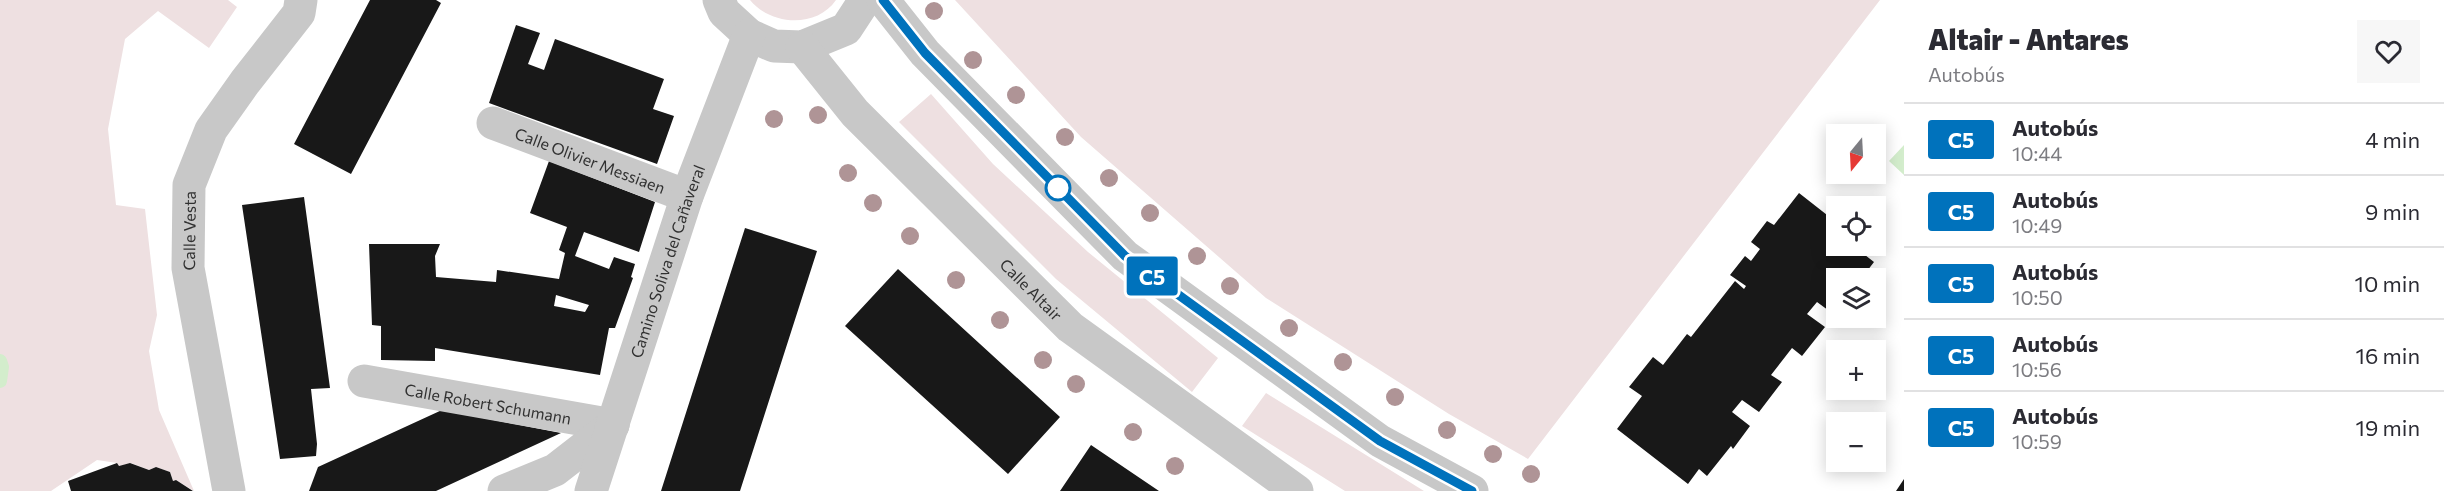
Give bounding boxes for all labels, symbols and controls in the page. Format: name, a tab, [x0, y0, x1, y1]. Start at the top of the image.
button: heart	[2357, 20, 2420, 83]
text: Altair - Antares	[1928, 22, 2129, 56]
text: Autobús	[1928, 62, 2005, 86]
text: Autobús	[2012, 114, 2098, 141]
street label: Calle Olivier Messiaen	[513, 123, 668, 197]
north arrow	[1826, 124, 1886, 184]
map controls	[1826, 124, 1886, 472]
text: 4 min	[2365, 126, 2420, 153]
text: C5	[1948, 127, 1974, 152]
text: 10:44	[2012, 141, 2062, 165]
street label: Camino Soliva del Cañaveral	[626, 162, 708, 360]
unlabelled marker	[1045, 175, 1071, 201]
text: Autobús	[2012, 186, 2098, 213]
street label: Calle Vesta	[178, 191, 198, 271]
button: locate	[1826, 196, 1886, 256]
text: 9 min	[2365, 198, 2420, 225]
text: C5	[1948, 199, 1974, 224]
text: 10:49	[2012, 213, 2062, 237]
street label: Calle Altair	[997, 254, 1067, 324]
line badge: C5	[1125, 256, 1179, 296]
text: Autobús	[2012, 258, 2098, 285]
text: C5	[1139, 264, 1165, 289]
button: layers	[1826, 268, 1886, 328]
text: 10 min	[2355, 270, 2420, 297]
text: C5	[1948, 271, 1974, 296]
text: 10:50	[2012, 285, 2063, 309]
text: Autobús	[2012, 330, 2098, 357]
button: +	[1826, 340, 1886, 400]
text: 16 min	[2356, 342, 2420, 369]
text: C5	[1948, 343, 1974, 368]
text: 10:56	[2012, 357, 2062, 381]
street label: Calle Robert Schumann	[403, 379, 573, 427]
text: Autobús	[2012, 402, 2098, 429]
button: −	[1826, 412, 1886, 472]
text: 19 min	[2356, 414, 2420, 441]
text: C5	[1948, 415, 1974, 440]
text: 10:59	[2012, 429, 2062, 453]

